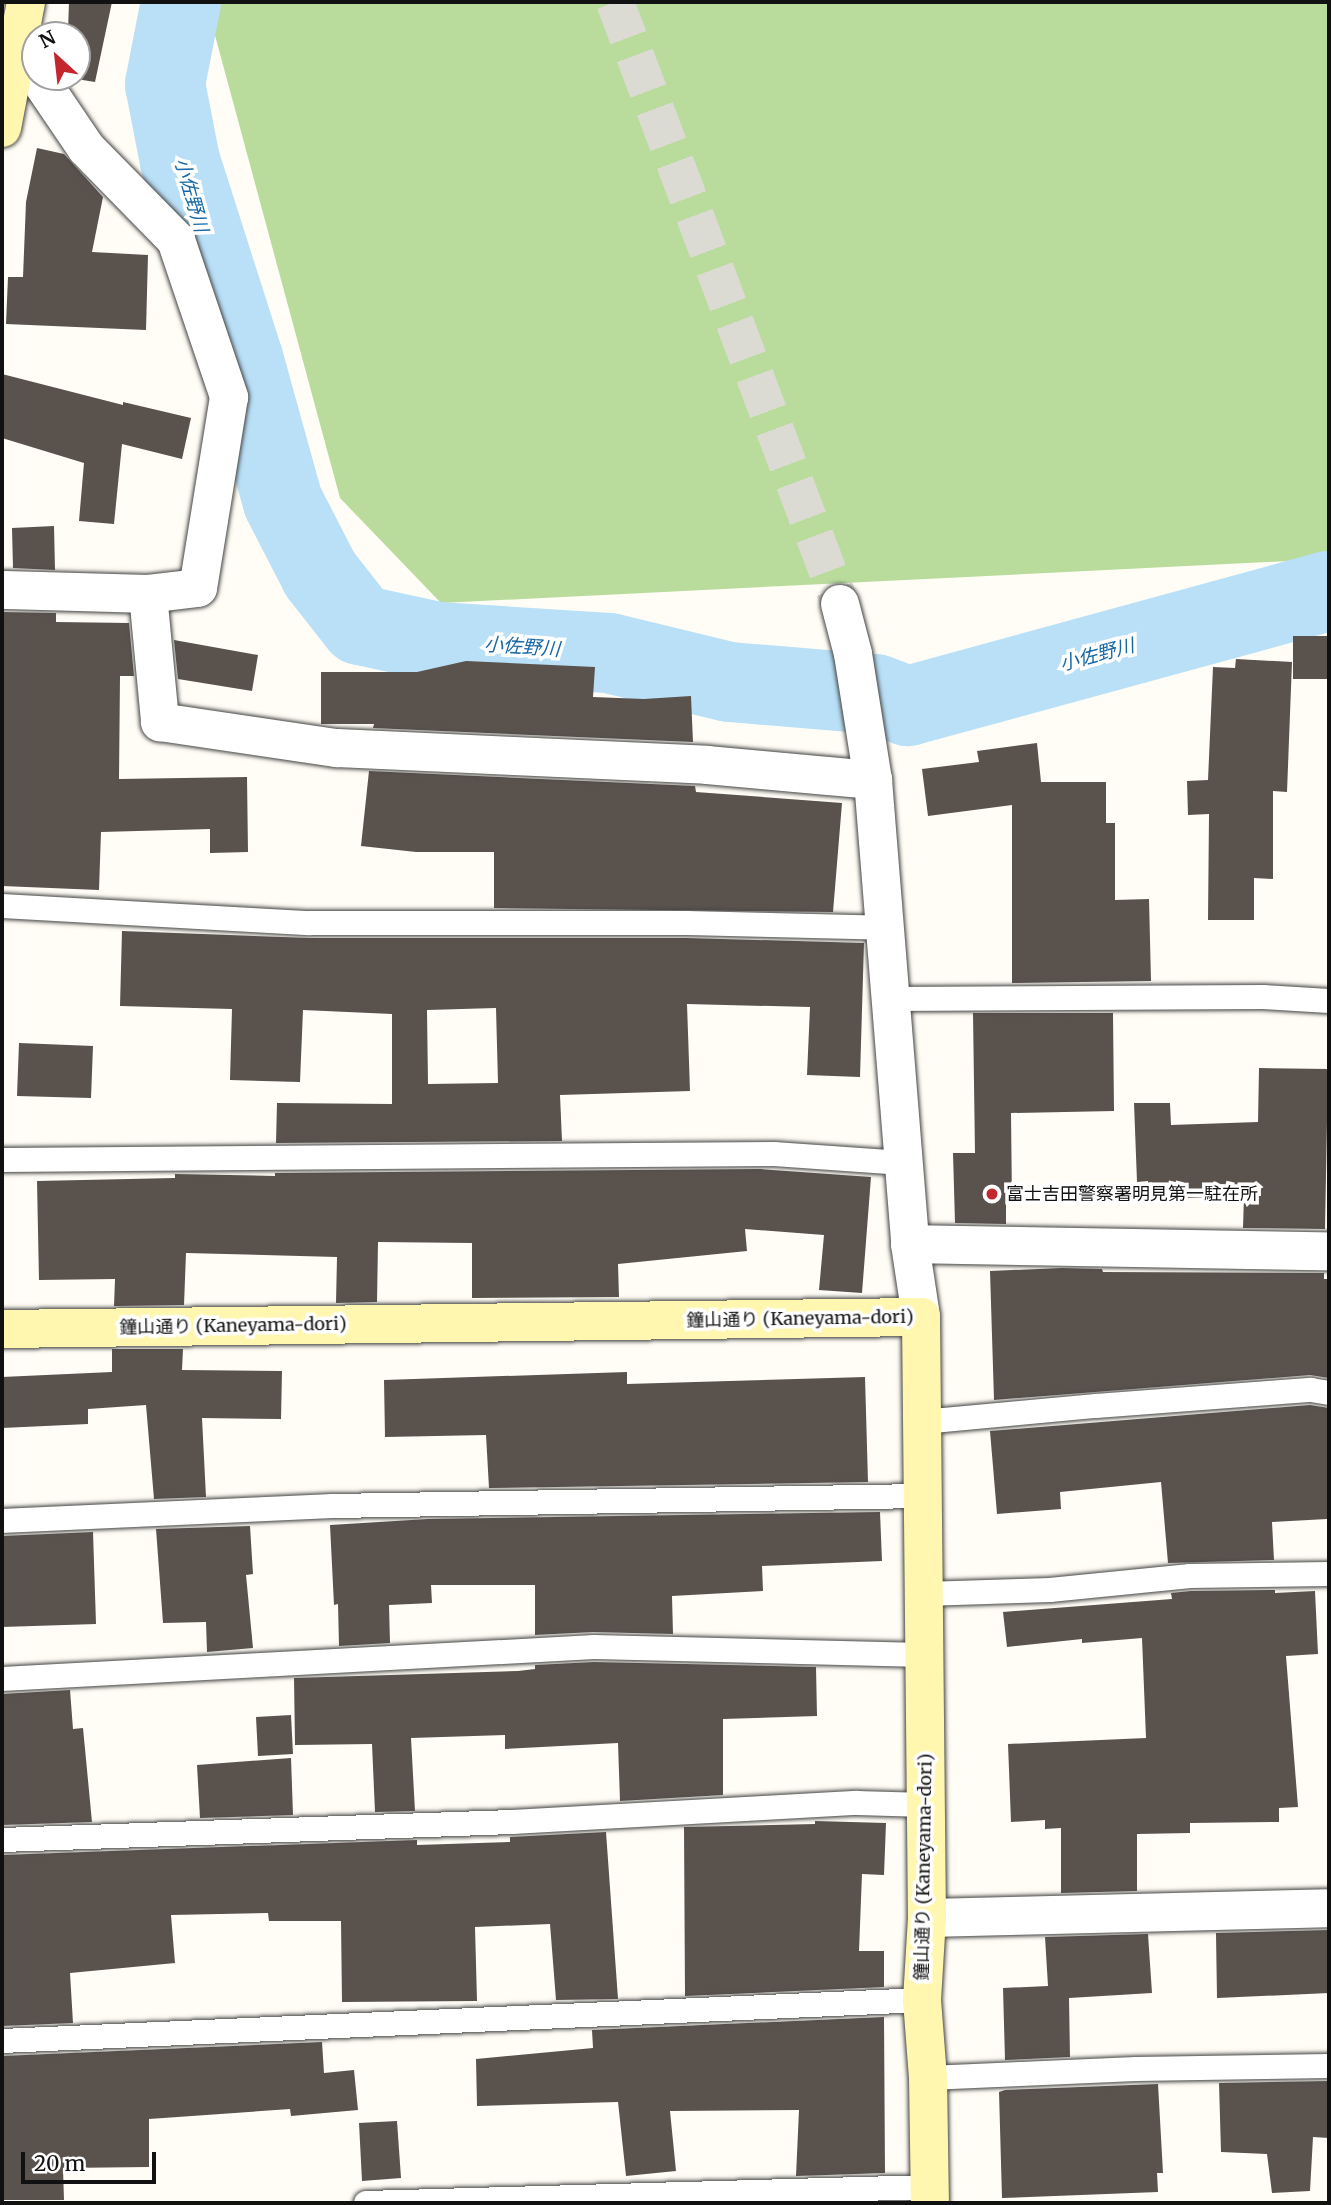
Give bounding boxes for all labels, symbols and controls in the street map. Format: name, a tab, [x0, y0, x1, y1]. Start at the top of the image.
north arrow	[21, 21, 91, 91]
text: N	[35, 25, 60, 53]
water label: 小佐野川	[170, 155, 212, 235]
water label: 小佐野川	[483, 633, 561, 661]
water label: 小佐野川	[1057, 634, 1137, 676]
place label: 富士吉田警察署明見第一駐在所	[1006, 1183, 1258, 1205]
marker: 富士吉田警察署明見第一駐在所	[984, 1186, 1000, 1202]
street label: 鐘山通り (Kaneyama-dori)	[687, 1306, 913, 1332]
street label: 鐘山通り (Kaneyama-dori)	[120, 1313, 346, 1339]
street label: 鐘山通り (Kaneyama-dori)	[911, 1754, 937, 1980]
scale bar	[24, 2138, 159, 2182]
text: 20 m	[34, 2150, 85, 2177]

